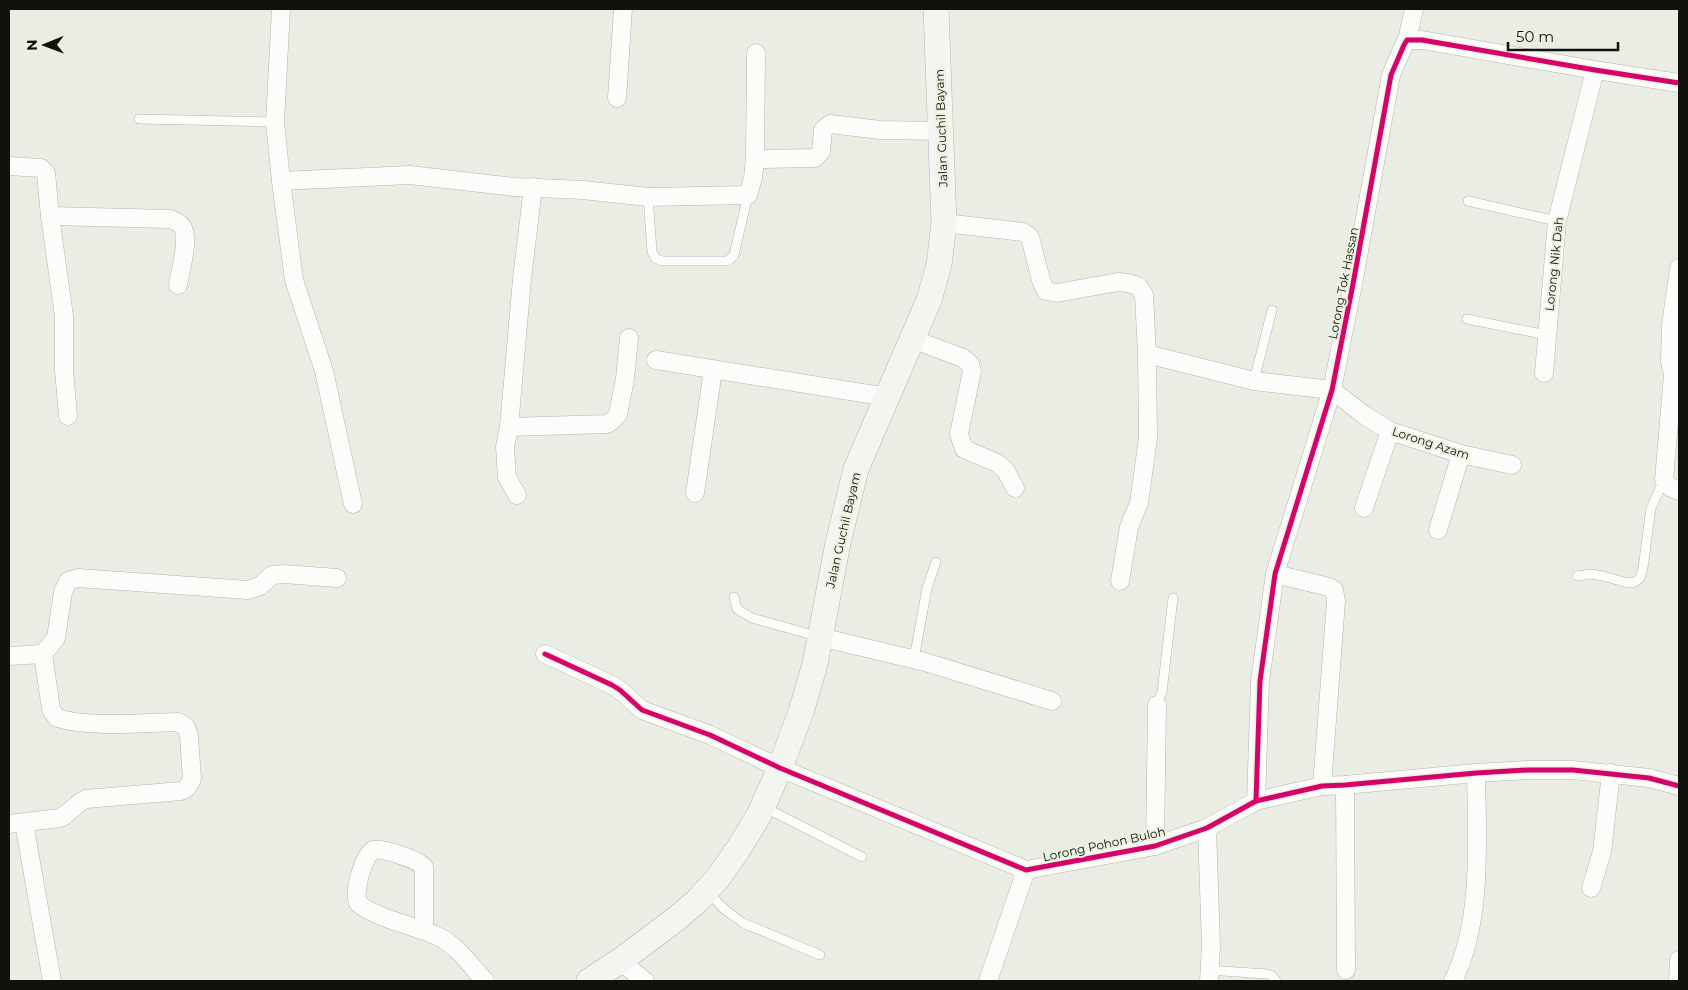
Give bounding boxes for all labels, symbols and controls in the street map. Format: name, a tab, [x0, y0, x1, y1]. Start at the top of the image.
north arrow	[20, 20, 70, 70]
scale bar	[1508, 20, 1618, 52]
text: 50 m	[1516, 27, 1554, 46]
text: N	[23, 39, 41, 51]
street label: Jalan Guchil Bayam	[931, 69, 951, 188]
street label: Lorong Nik Dah	[1542, 216, 1566, 312]
street label: Lorong Tok Hassan	[1325, 226, 1361, 340]
street label: Lorong Azam	[1390, 423, 1472, 463]
street label: Jalan Guchil Bayam	[822, 471, 864, 590]
street label: Lorong Pohon Buloh	[1041, 824, 1167, 864]

